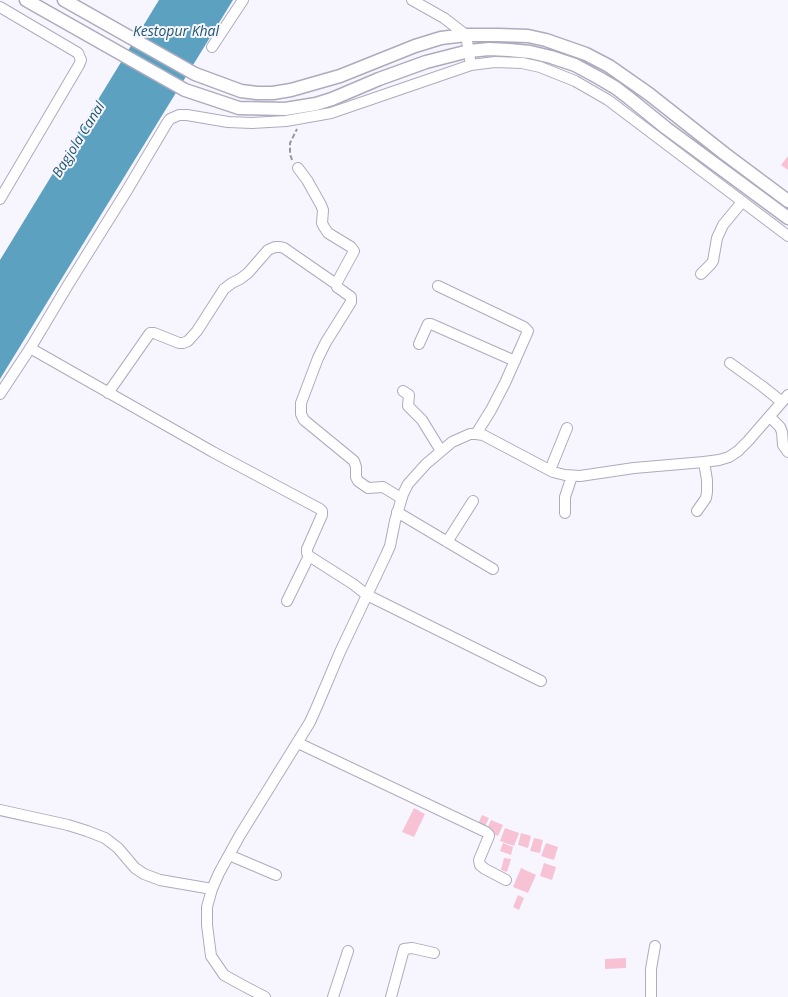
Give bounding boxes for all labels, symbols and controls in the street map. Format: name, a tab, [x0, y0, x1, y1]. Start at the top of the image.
water label: Kestopur Khal	[133, 24, 219, 40]
water label: Bagjola Canal	[49, 99, 109, 181]

